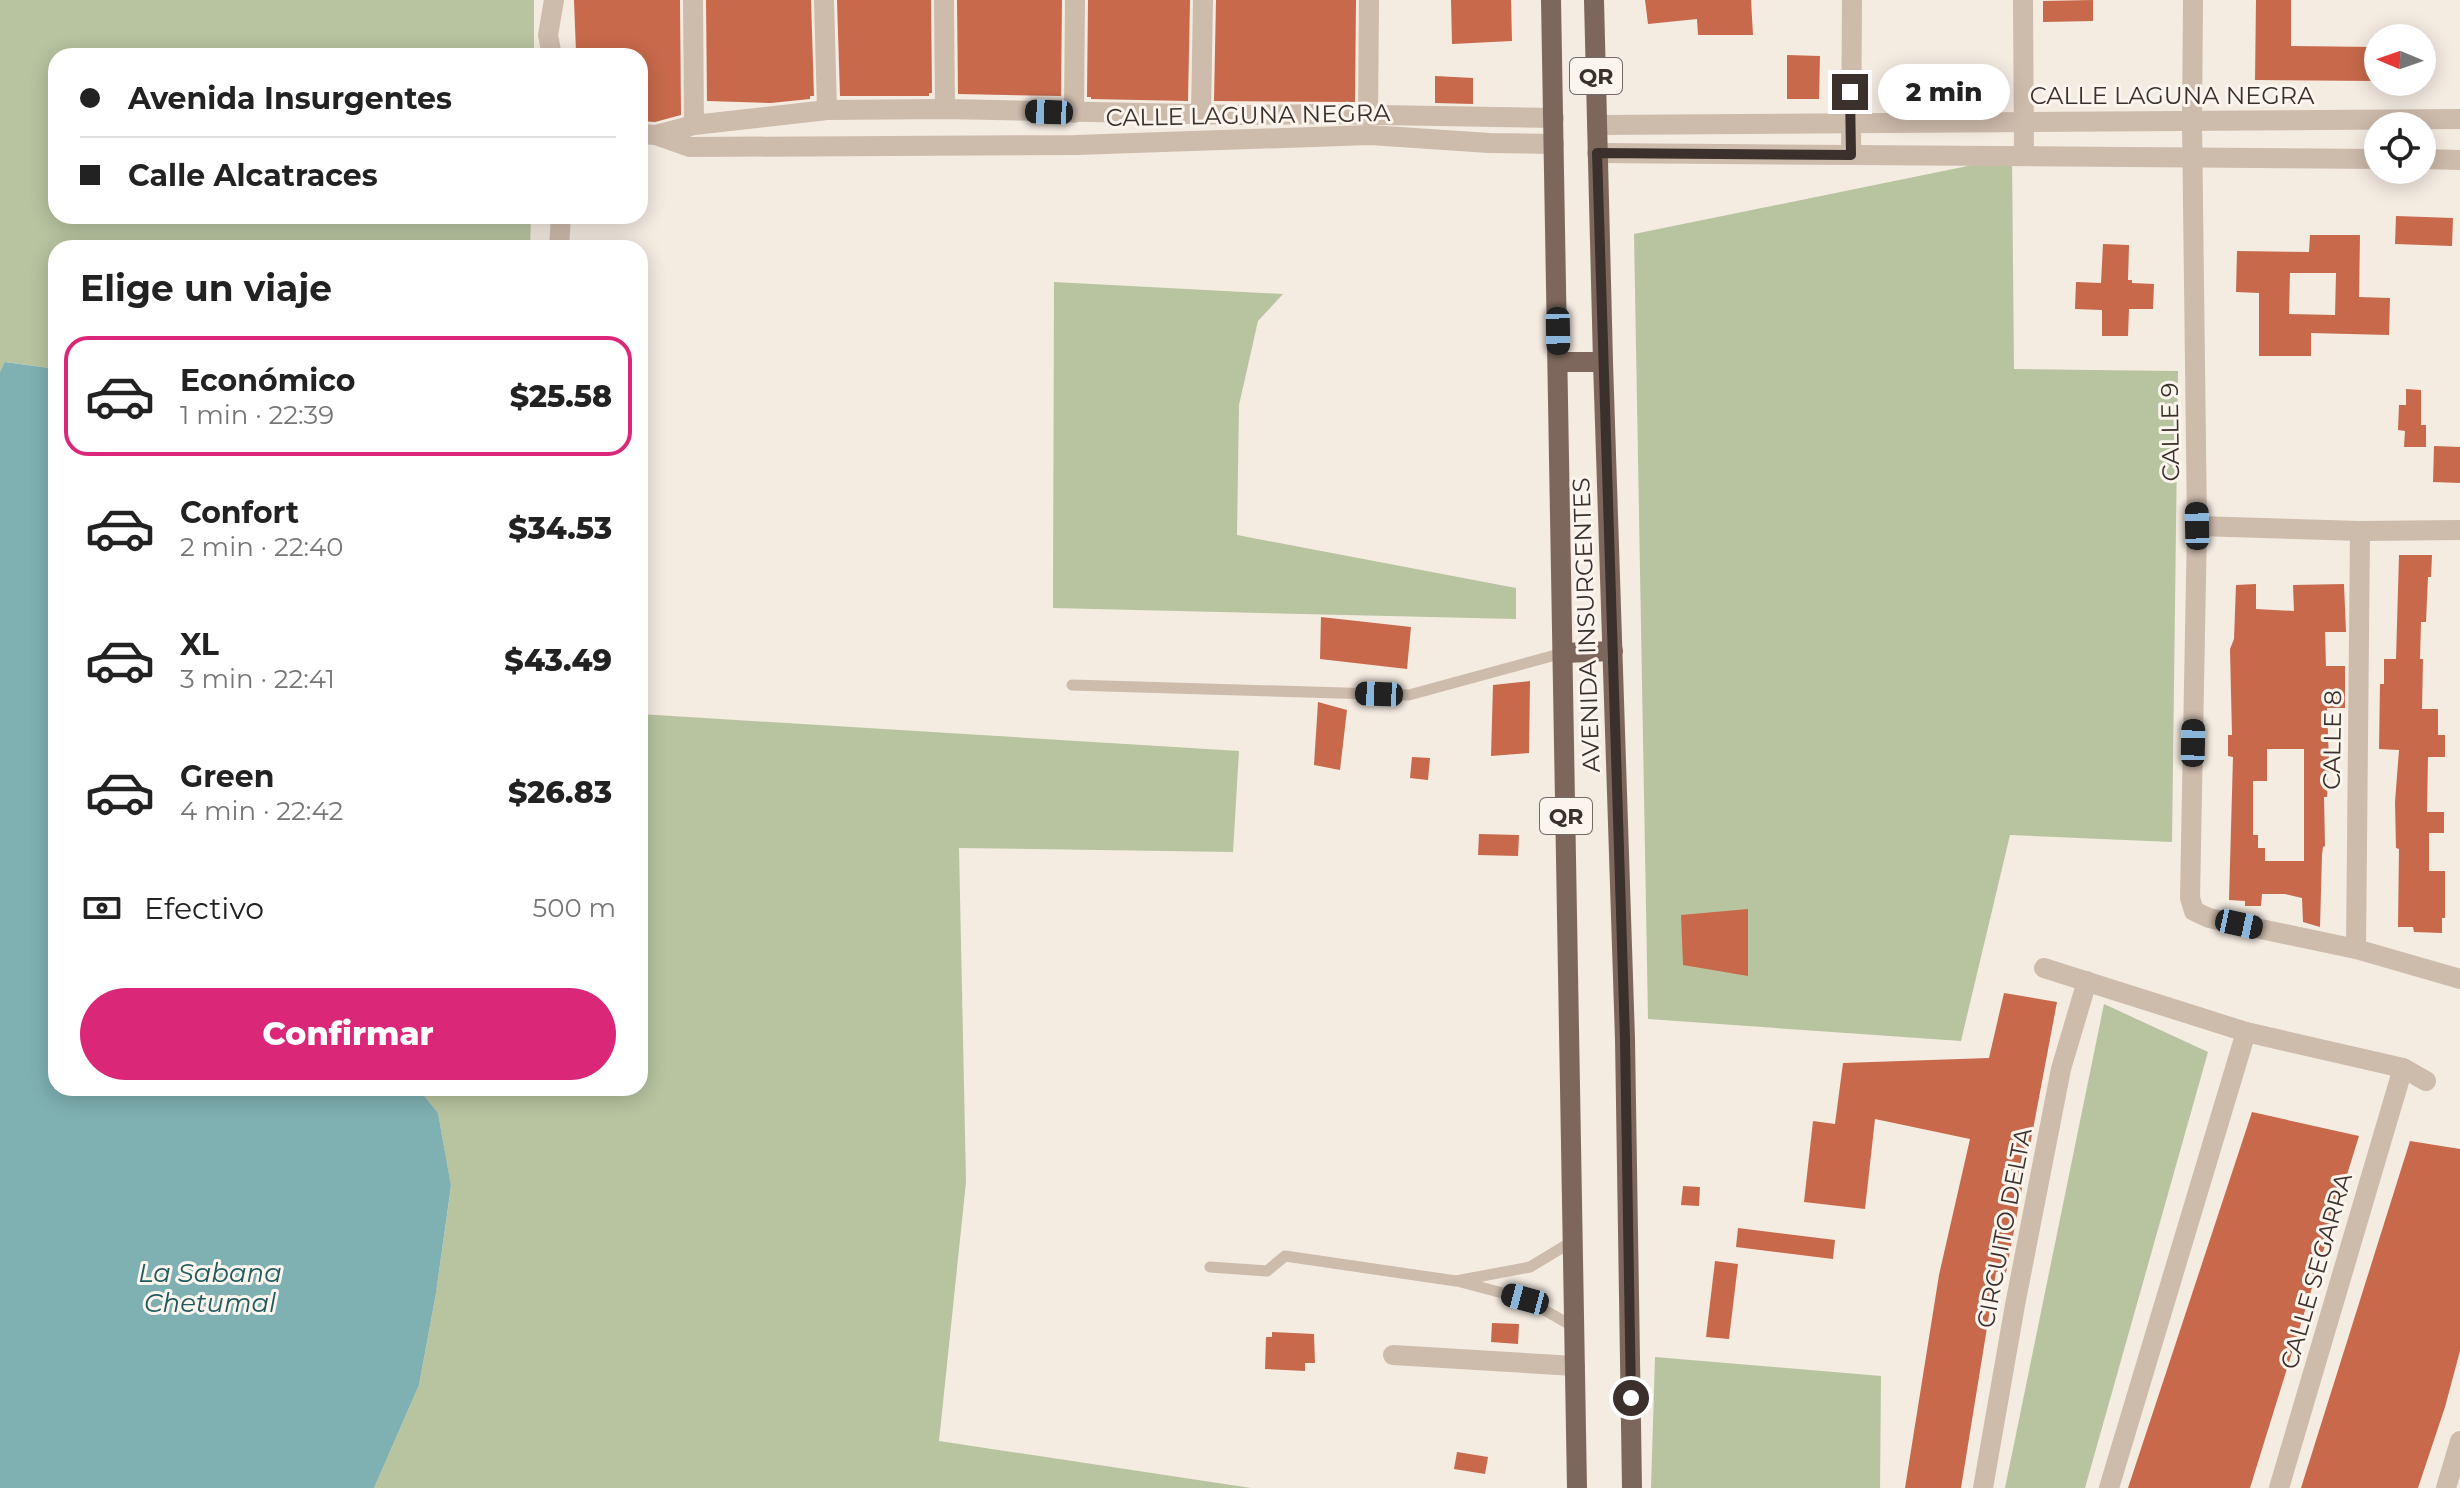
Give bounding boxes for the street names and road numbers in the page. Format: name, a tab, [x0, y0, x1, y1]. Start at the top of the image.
road number: QR	[1570, 58, 1622, 94]
street label: CALLE LAGUNA NEGRA	[2030, 81, 2315, 110]
street label: CALLE LAGUNA NEGRA	[1105, 98, 1391, 132]
street label: CALLE 9	[2155, 382, 2185, 482]
street label: AVENIDA INSURGENTES	[1566, 477, 1606, 773]
street label: CALLE 8	[2317, 690, 2347, 790]
road number: QR	[1540, 798, 1592, 834]
street label: CIRCUITO DELTA	[1970, 1125, 2038, 1330]
street label: CALLE SEGARRA	[2274, 1169, 2358, 1372]

